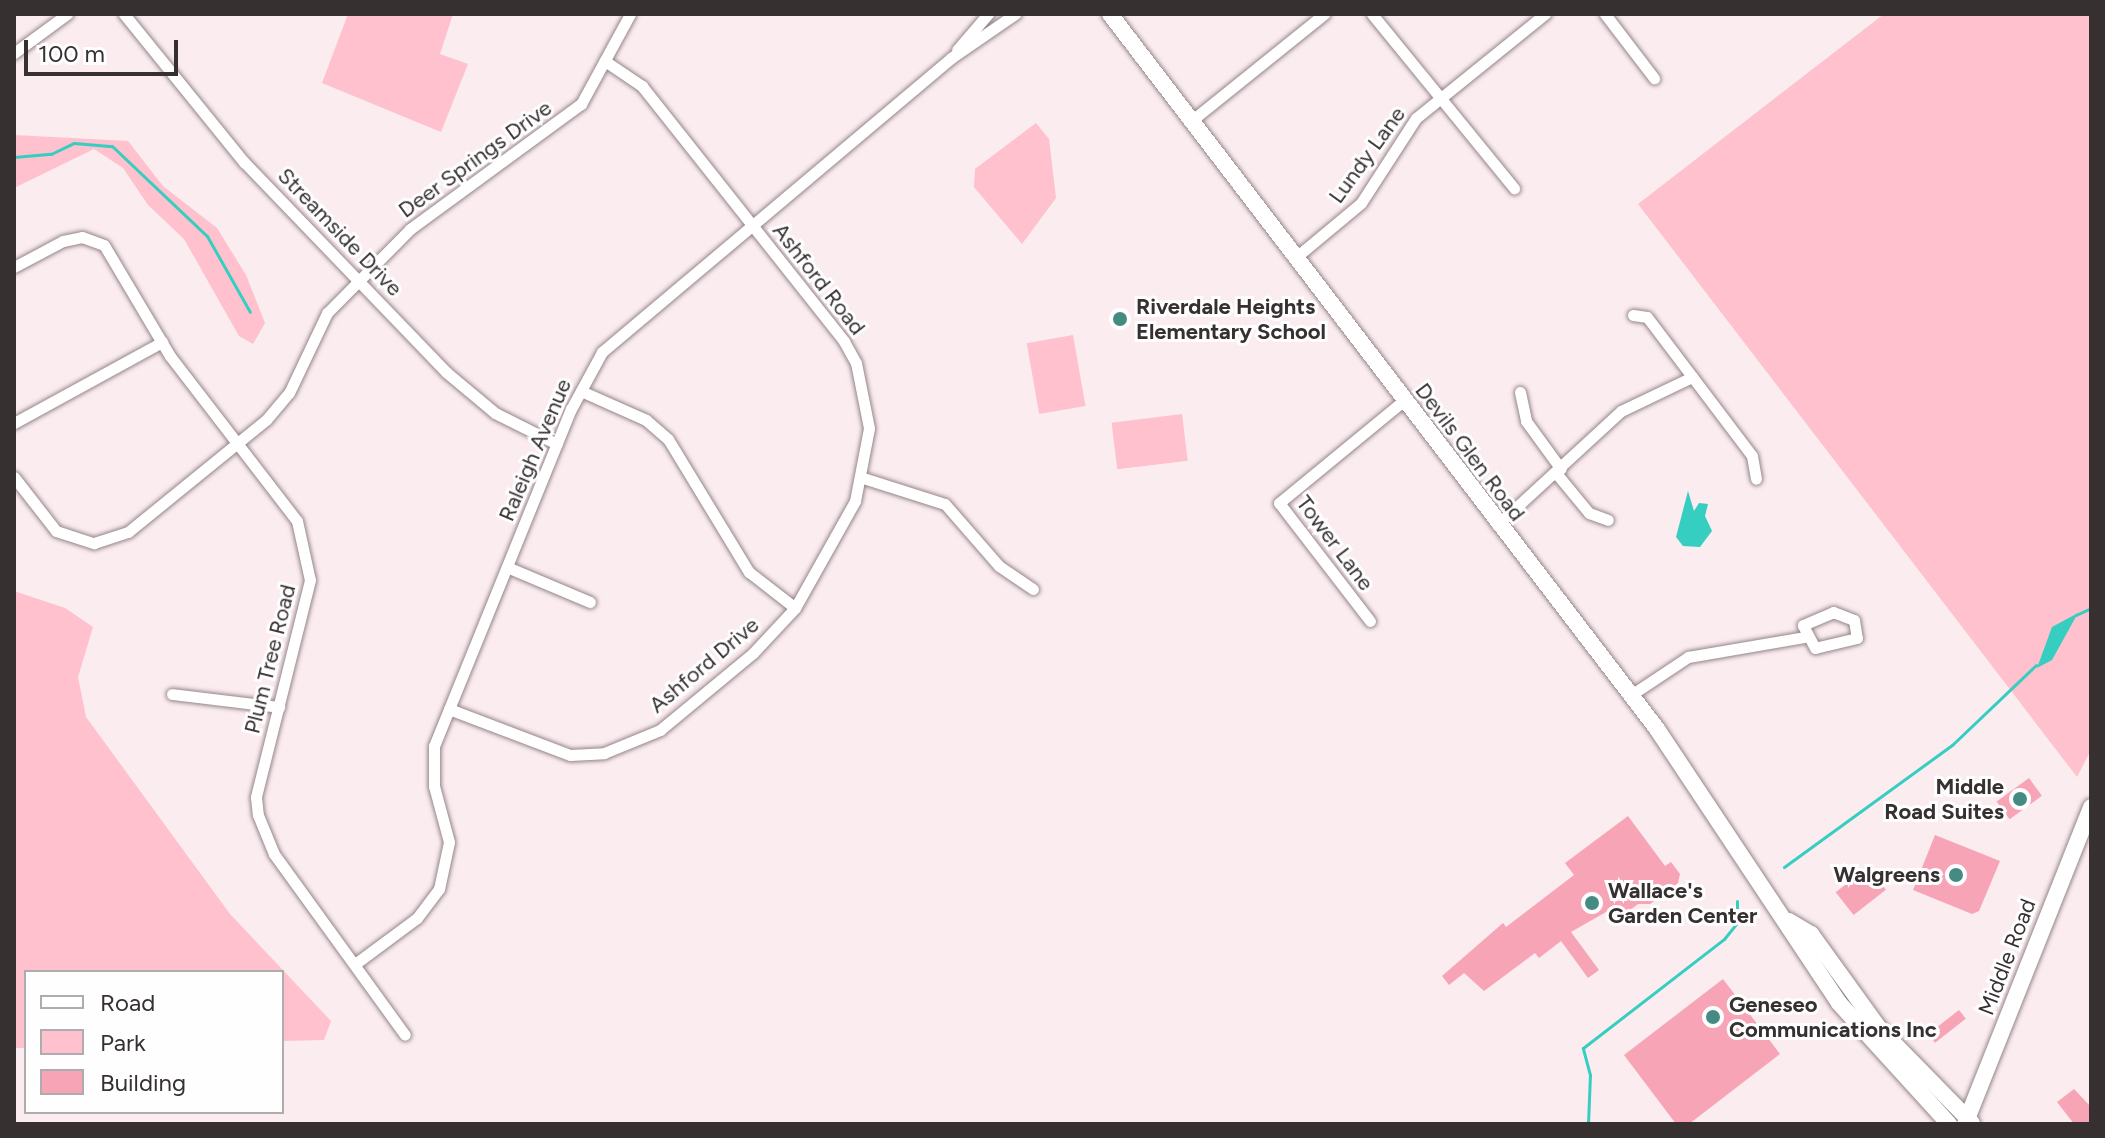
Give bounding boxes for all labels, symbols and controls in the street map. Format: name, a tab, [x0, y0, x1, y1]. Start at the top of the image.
scale bar	[28, 24, 182, 74]
text: 100 m	[38, 39, 105, 68]
street label: Deer Springs Drive	[393, 95, 557, 223]
street label: Lundy Lane	[1323, 102, 1411, 208]
street label: Streamside Drive	[272, 162, 408, 302]
street label: Ashford Road	[767, 218, 871, 340]
place label: Riverdale Heights Elementary School	[1136, 293, 1326, 344]
marker: Riverdale Heights Elementary School	[1111, 310, 1129, 328]
street label: Raleigh Avenue	[493, 375, 577, 525]
street label: Devils Glen Road	[1410, 378, 1530, 526]
street label: Tower Lane	[1291, 490, 1379, 596]
street label: Plum Tree Road	[239, 582, 301, 736]
street label: Ashford Drive	[644, 612, 764, 718]
place label: Middle Road Suites	[1884, 773, 2004, 824]
marker: Middle Road Suites	[2011, 790, 2029, 808]
place label: Walgreens	[1833, 862, 1940, 888]
marker: Walgreens	[1947, 866, 1965, 884]
place label: Wallace's Garden Center	[1608, 877, 1757, 928]
marker: Wallace's Garden Center	[1583, 894, 1601, 912]
street label: Middle Road	[1973, 895, 2041, 1019]
legend	[24, 970, 284, 1114]
text: Road	[100, 988, 155, 1017]
place label: Geneseo Communications Inc	[1729, 991, 1937, 1042]
marker: Geneseo Communications Inc	[1704, 1008, 1722, 1026]
text: Park	[100, 1028, 146, 1057]
text: Building	[100, 1068, 186, 1097]

